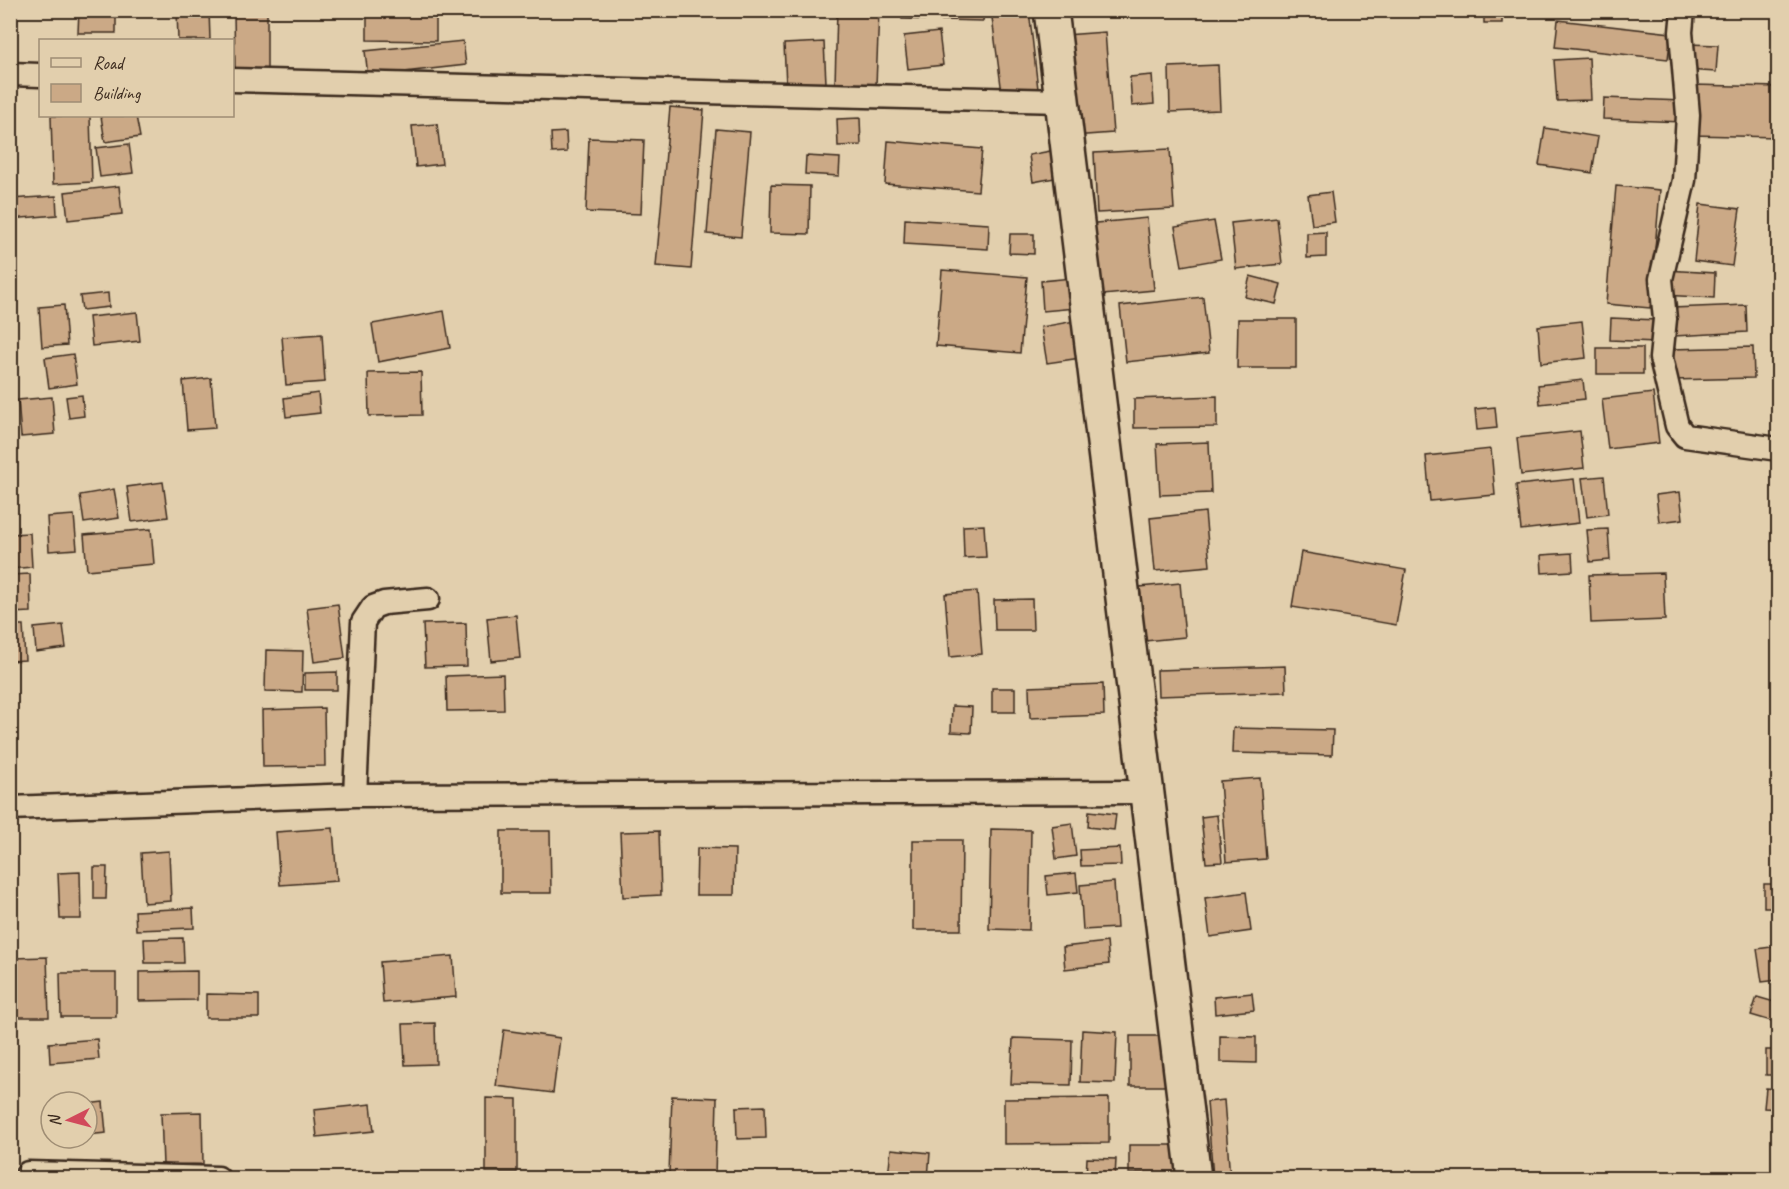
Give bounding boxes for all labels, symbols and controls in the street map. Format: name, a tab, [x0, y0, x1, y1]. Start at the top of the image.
legend	[39, 39, 234, 117]
text: Road	[93, 52, 126, 74]
text: Building	[93, 82, 142, 104]
north arrow	[39, 1090, 99, 1150]
text: N	[44, 1112, 66, 1127]

